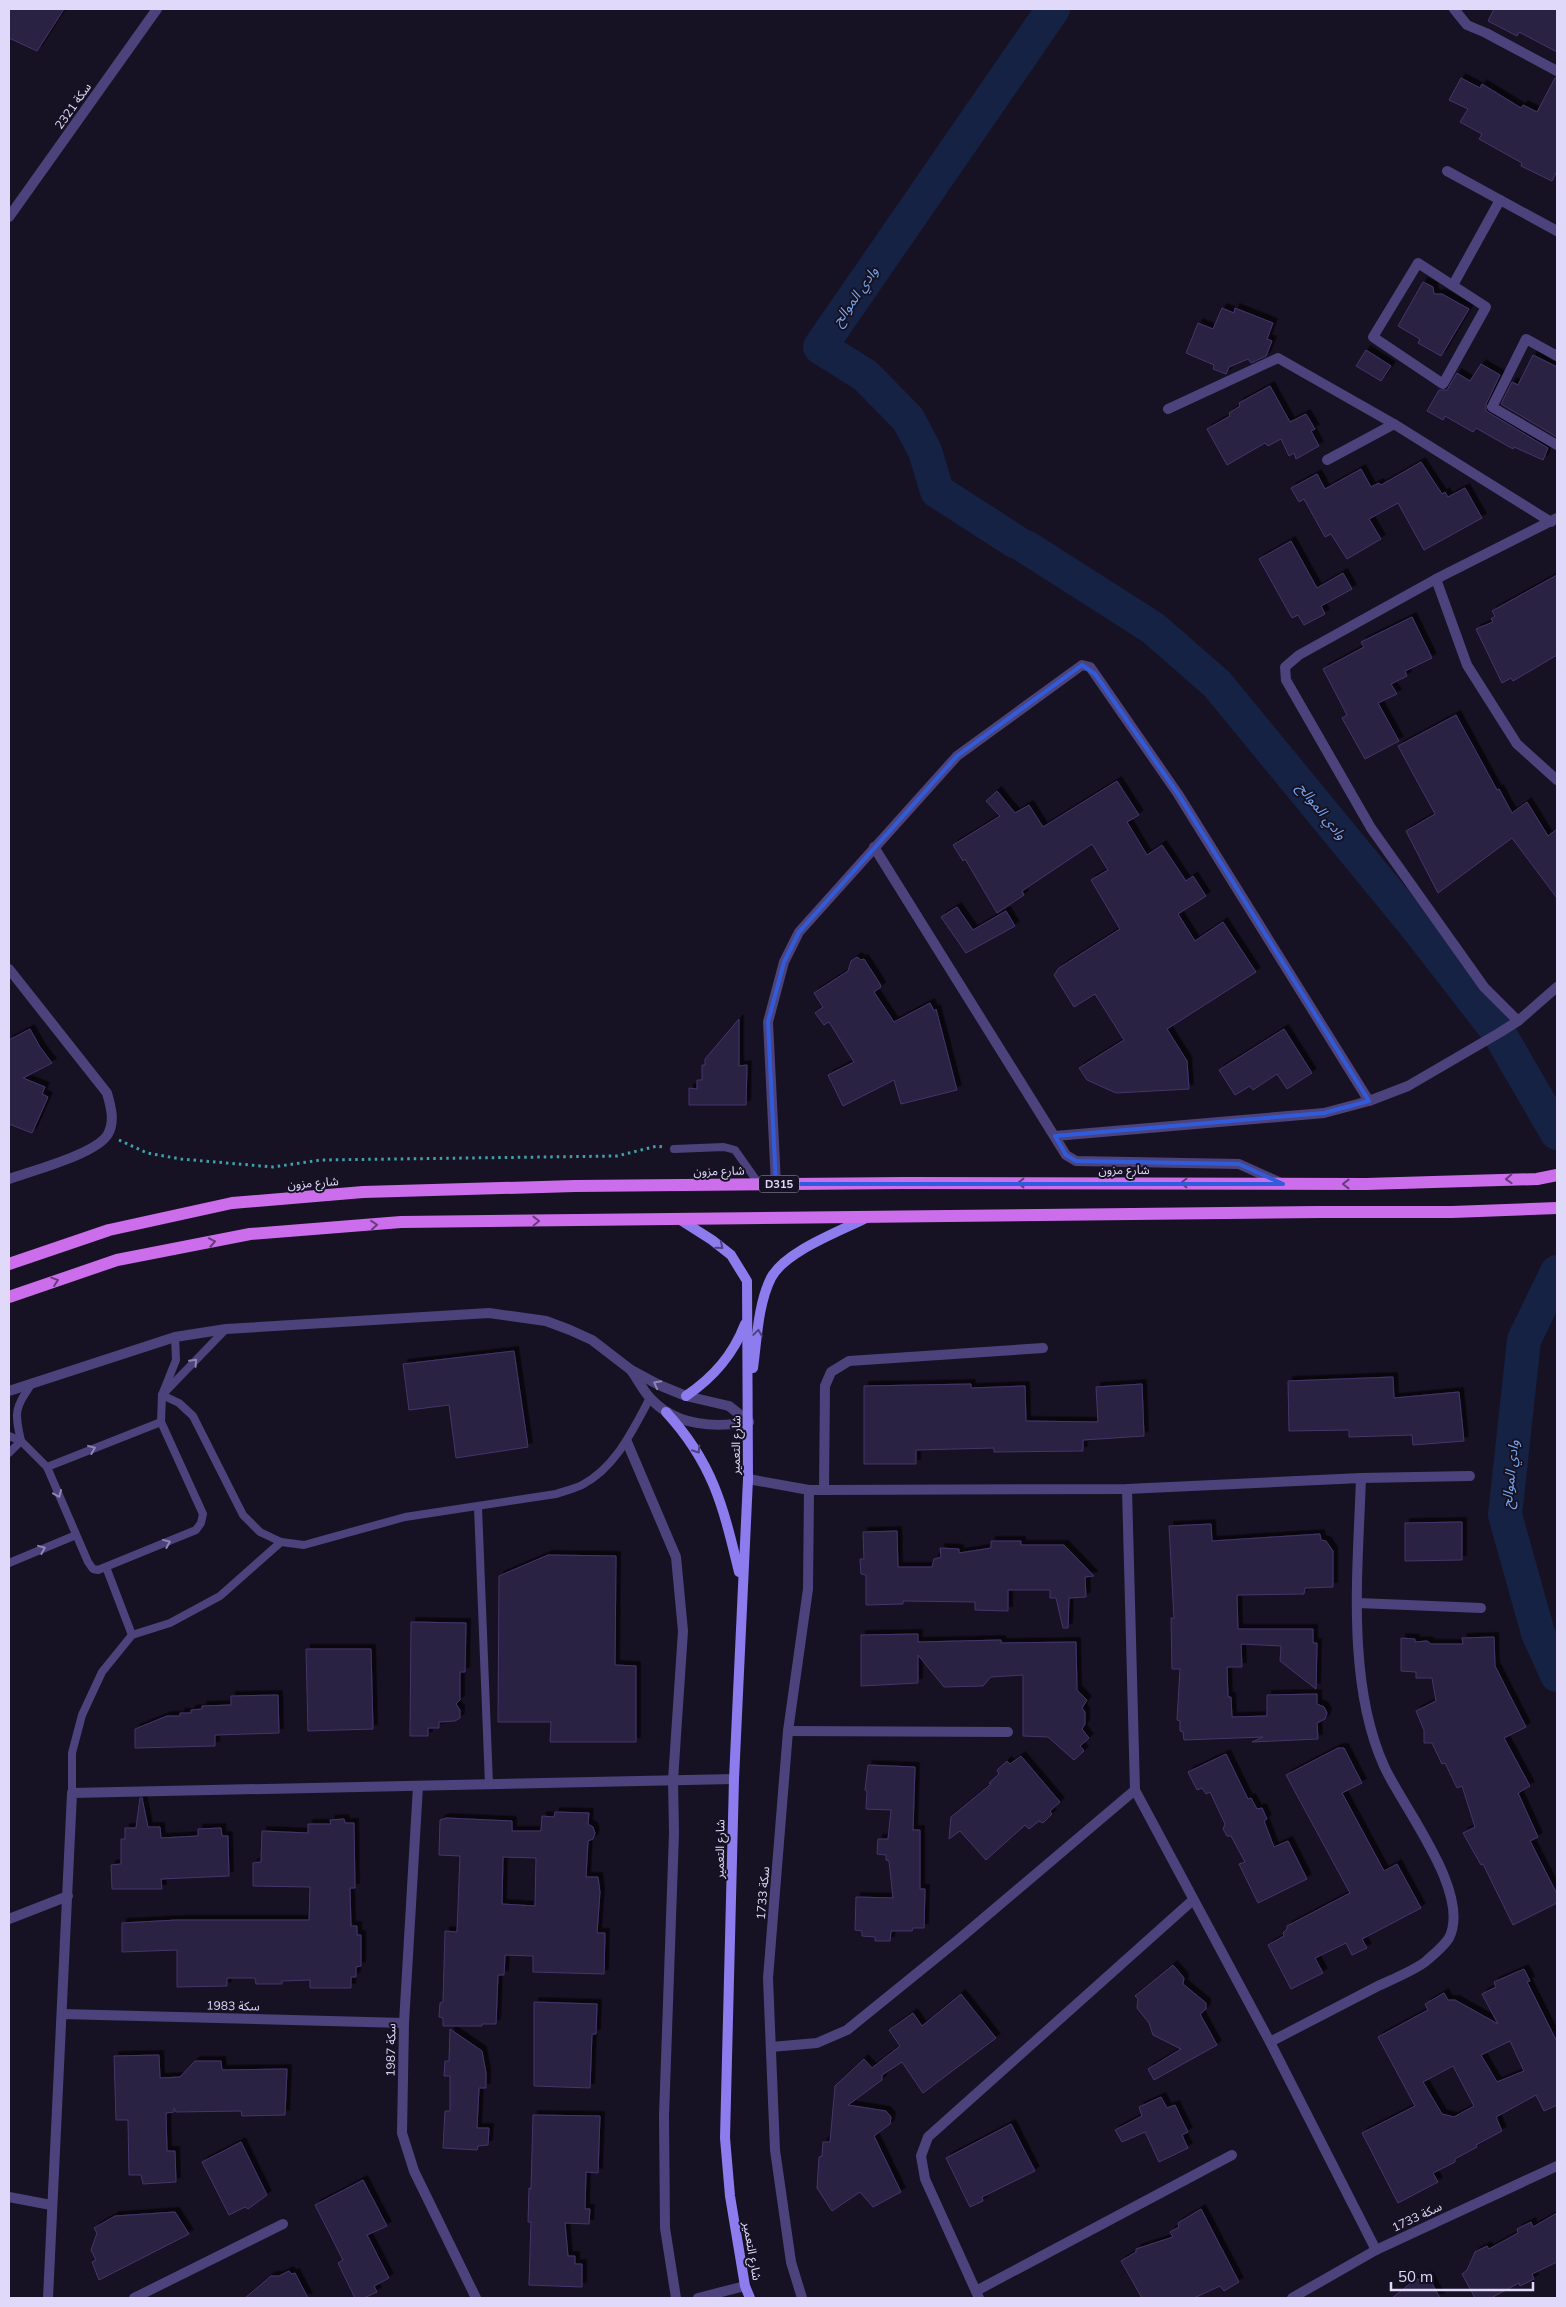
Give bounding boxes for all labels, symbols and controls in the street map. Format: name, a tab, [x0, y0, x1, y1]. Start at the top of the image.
street label: سكة 2321	[51, 80, 94, 132]
water label: وادي الموالح	[827, 263, 884, 331]
water label: وادي الموالح	[1291, 778, 1350, 845]
street label: شارع مزون	[1098, 1162, 1150, 1179]
street label: شارع مزون	[693, 1163, 745, 1180]
street label: شارع مزون	[287, 1173, 339, 1194]
one-way arrow	[1505, 1174, 1513, 1185]
road number: D315	[759, 1176, 799, 1192]
one-way arrow	[1017, 1178, 1025, 1188]
one-way arrow	[1180, 1178, 1188, 1189]
one-way arrow	[1342, 1179, 1350, 1189]
one-way arrow	[532, 1216, 540, 1226]
one-way arrow	[370, 1219, 378, 1230]
one-way arrow	[208, 1237, 217, 1247]
one-way arrow	[714, 1240, 723, 1248]
one-way arrow	[50, 1277, 59, 1287]
one-way arrow	[752, 1329, 763, 1337]
one-way arrow	[188, 1358, 197, 1367]
one-way arrow	[654, 1380, 663, 1390]
street label: شارع التعمير	[727, 1415, 746, 1476]
water label: وادي الموالح	[1497, 1439, 1525, 1510]
one-way arrow	[690, 1444, 700, 1453]
one-way arrow	[87, 1445, 96, 1456]
one-way arrow	[52, 1489, 63, 1498]
one-way arrow	[162, 1539, 171, 1549]
one-way arrow	[38, 1545, 46, 1555]
street label: شارع التعمير	[711, 1819, 730, 1880]
street label: سكة 1733	[753, 1866, 772, 1920]
street label: سكة 1983	[206, 1998, 260, 2013]
street label: سكة 1987	[383, 2023, 398, 2077]
street label: سكة 1733	[1389, 2198, 1444, 2235]
street label: شارع التعمير	[738, 2219, 765, 2282]
scale bar	[1391, 2260, 1534, 2292]
text: 50 m	[1398, 2267, 1433, 2286]

